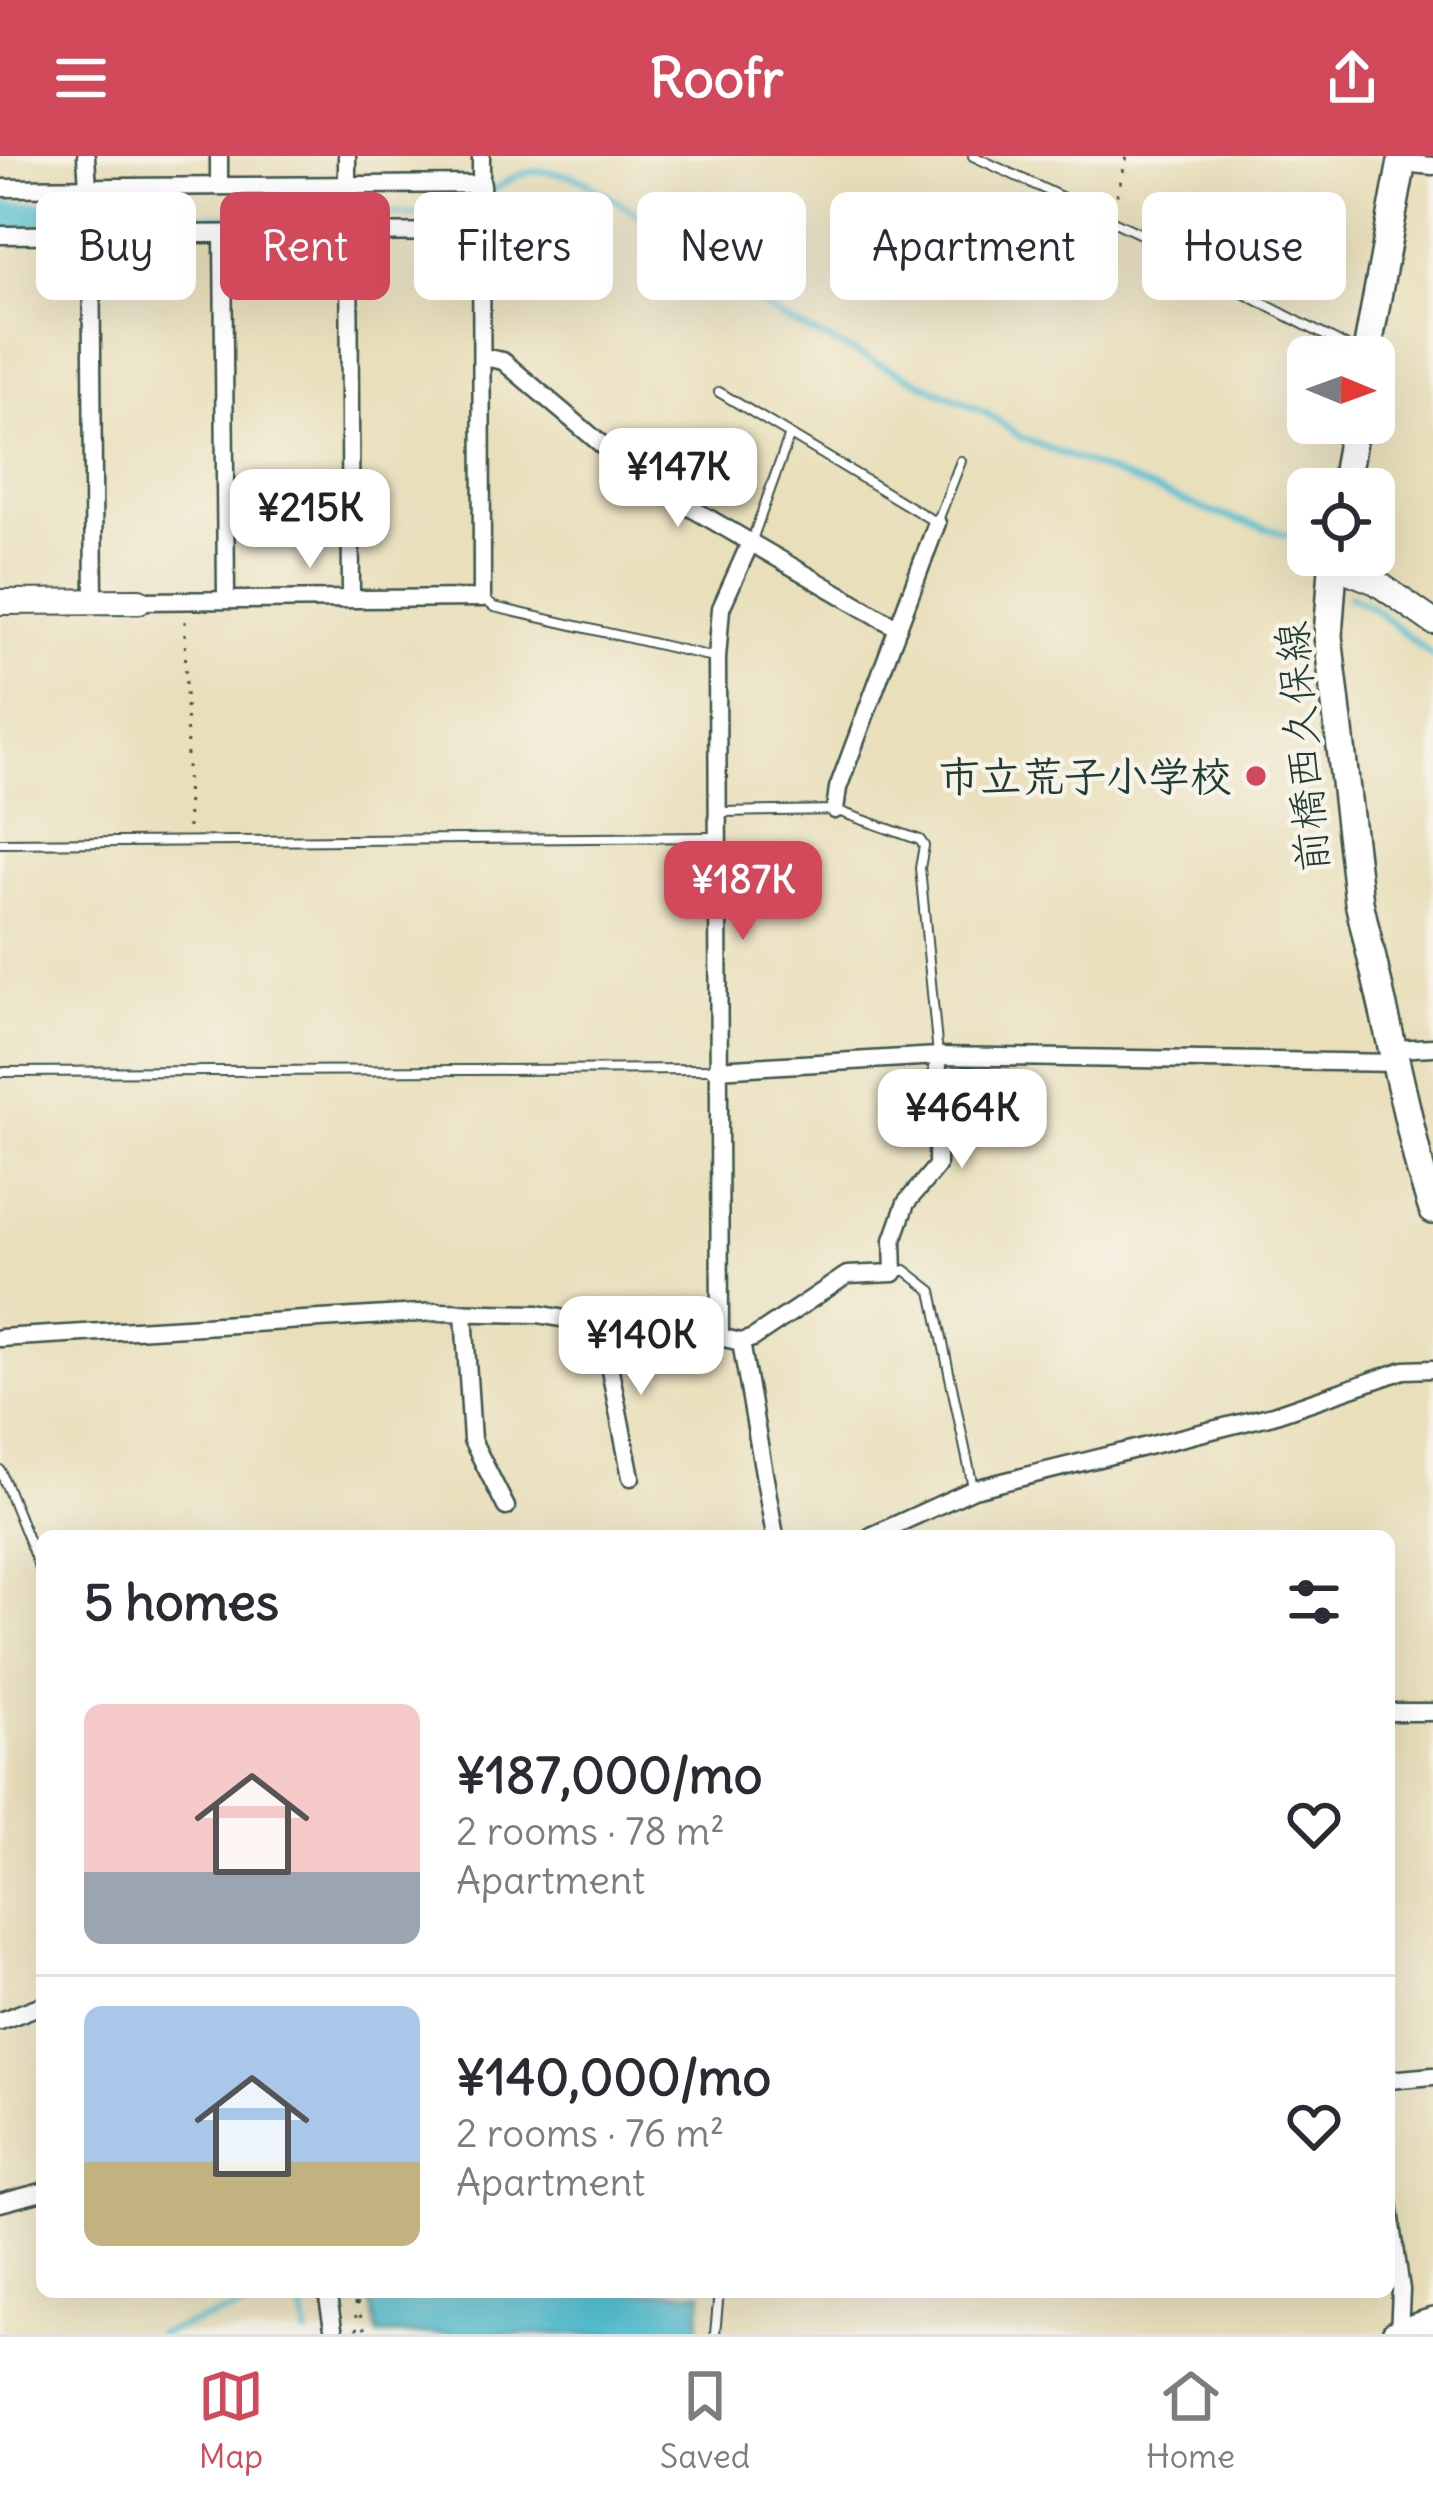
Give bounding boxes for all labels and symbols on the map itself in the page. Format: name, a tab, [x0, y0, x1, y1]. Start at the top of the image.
north arrow	[1287, 336, 1395, 444]
pin: ¥147K	[594, 428, 762, 530]
pin: ¥215K	[226, 469, 394, 571]
street label: 前橋西久保線	[1265, 619, 1339, 875]
place label: 市立荒子小学校	[938, 750, 1232, 802]
marker: 市立荒子小学校	[1243, 763, 1269, 789]
pin: ¥187K	[659, 841, 827, 943]
pin: ¥464K	[878, 1069, 1046, 1171]
pin: ¥140K	[557, 1296, 725, 1398]

